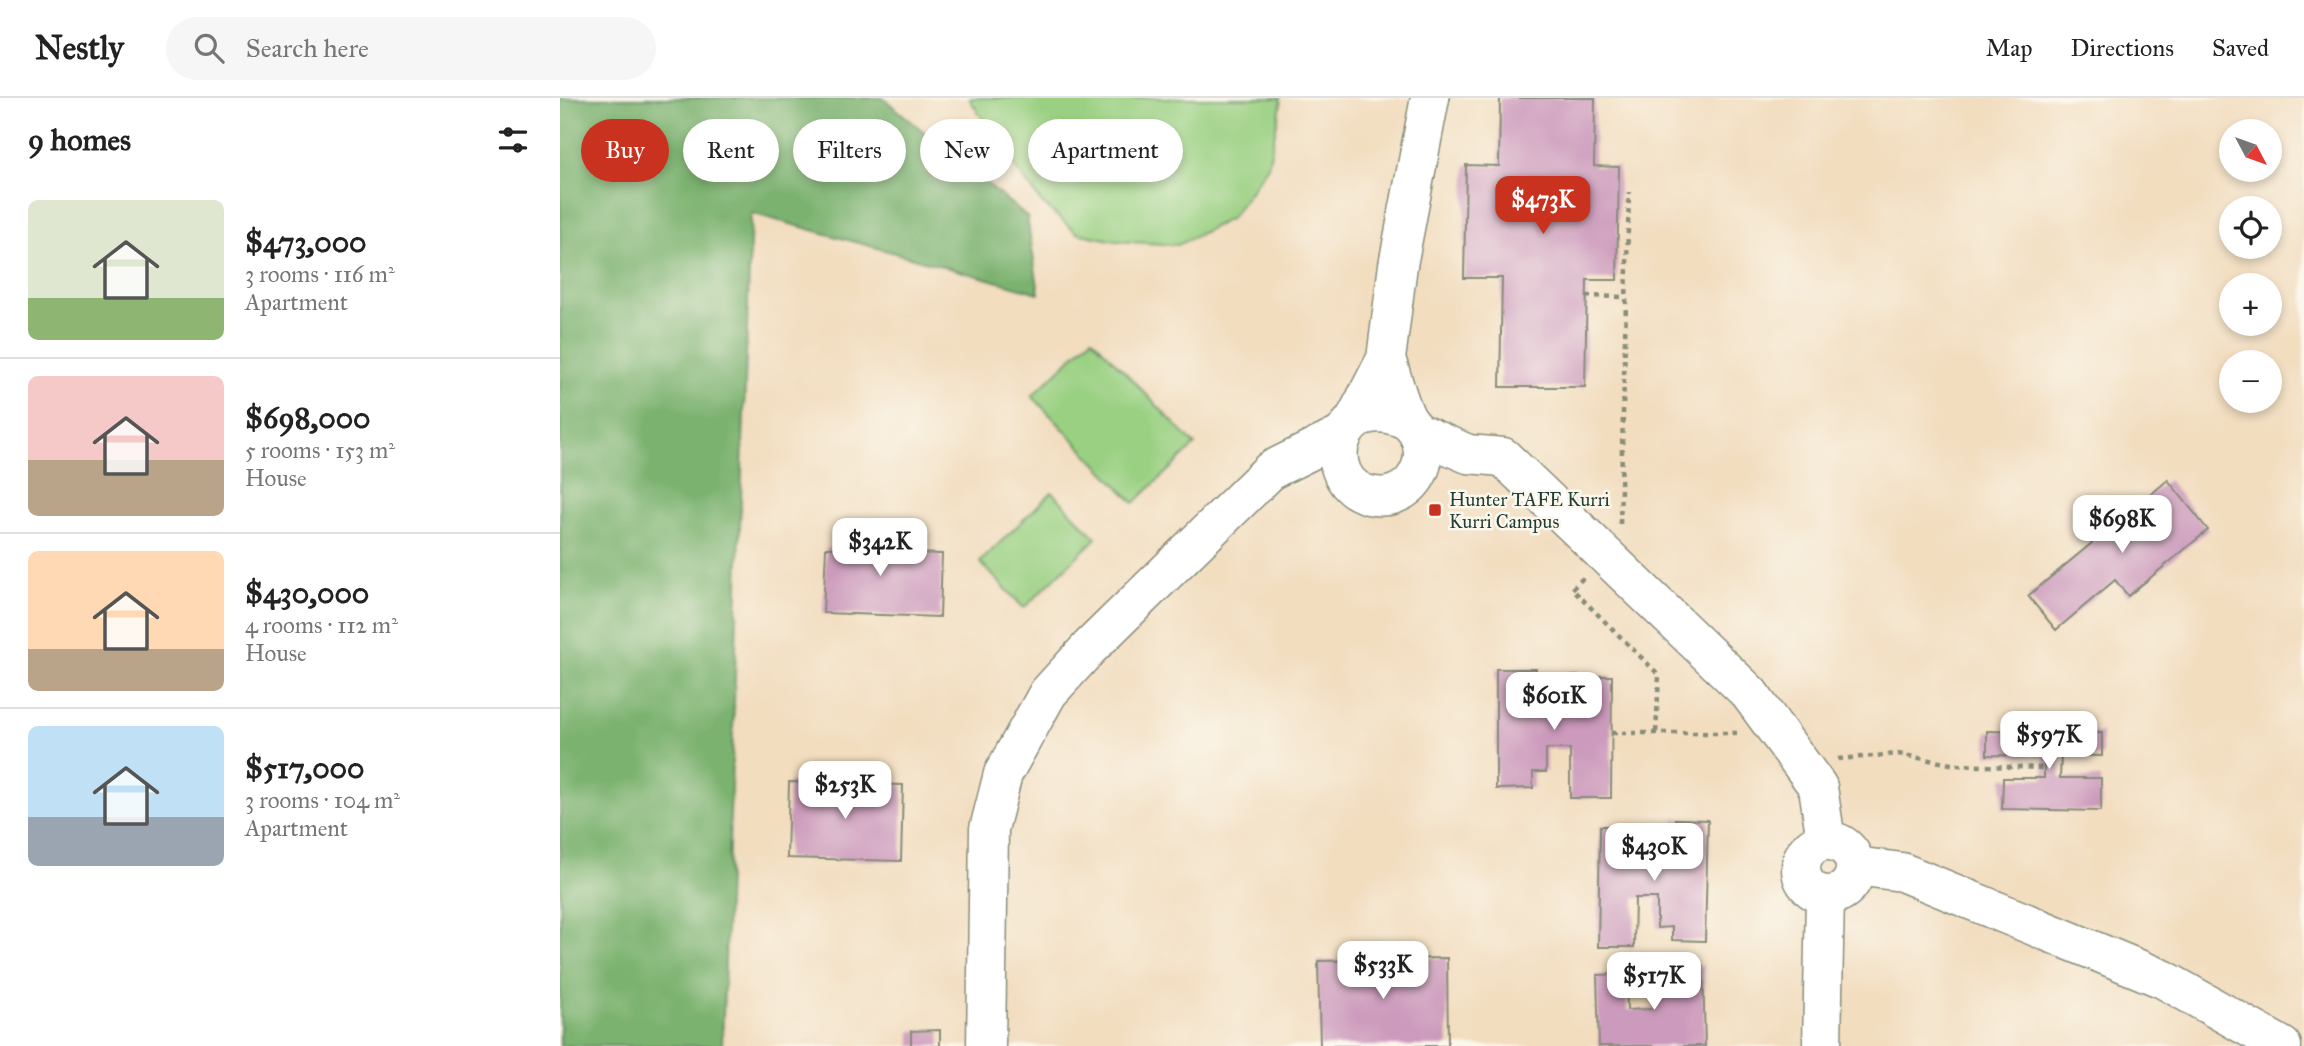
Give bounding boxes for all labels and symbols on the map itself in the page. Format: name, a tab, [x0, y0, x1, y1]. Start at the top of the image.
north arrow	[2219, 119, 2282, 182]
pin: $473K	[1494, 176, 1592, 236]
place label: Hunter TAFE Kurri Kurri Campus	[1449, 488, 1610, 533]
pin: $698K	[2073, 496, 2171, 555]
marker: Hunter TAFE Kurri Kurri Campus	[1427, 502, 1443, 518]
pin: $342K	[831, 518, 929, 578]
pin: $601K	[1505, 672, 1603, 732]
pin: $597K	[2000, 712, 2098, 771]
pin: $253K	[796, 762, 894, 821]
pin: $430K	[1605, 824, 1703, 883]
pin: $533K	[1334, 942, 1432, 1001]
pin: $517K	[1605, 953, 1703, 1012]

